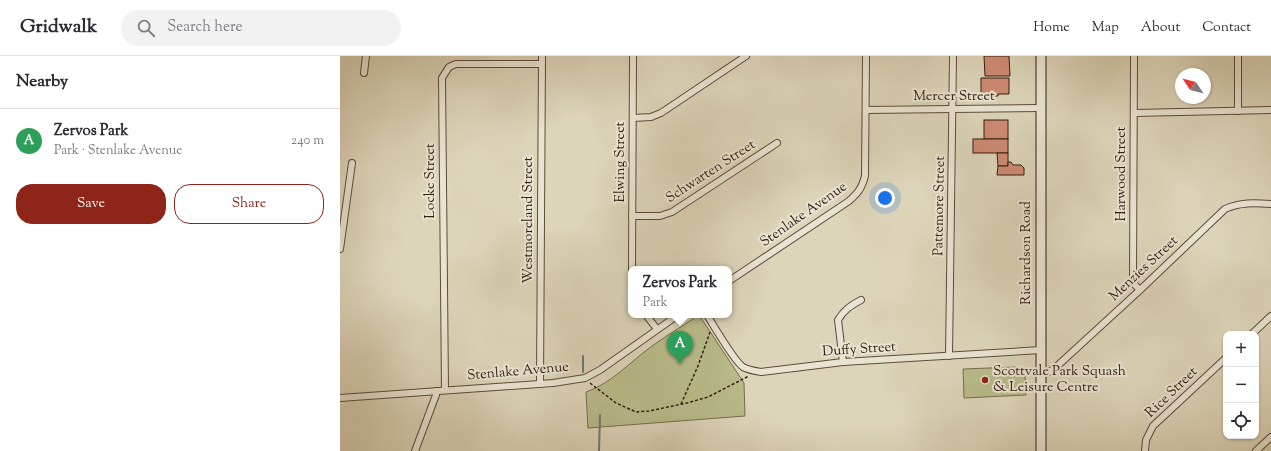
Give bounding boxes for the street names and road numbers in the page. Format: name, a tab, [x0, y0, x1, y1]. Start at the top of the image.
street label: Mercer Street	[913, 87, 995, 107]
street label: Elwing Street	[611, 121, 631, 202]
street label: Harwood Street	[1112, 126, 1132, 222]
street label: Schwarten Street	[662, 135, 760, 209]
street label: Locke Street	[421, 143, 441, 219]
street label: Westmoreland Street	[519, 156, 539, 284]
street label: Pattemore Street	[929, 156, 951, 256]
street label: Stenlake Avenue	[757, 178, 851, 252]
street label: Richardson Road	[1017, 201, 1037, 305]
street label: Menzies Street	[1105, 232, 1183, 306]
street label: Duffy Street	[822, 337, 897, 363]
street label: Stenlake Avenue	[466, 358, 570, 386]
street label: Rice Street	[1141, 363, 1203, 423]

